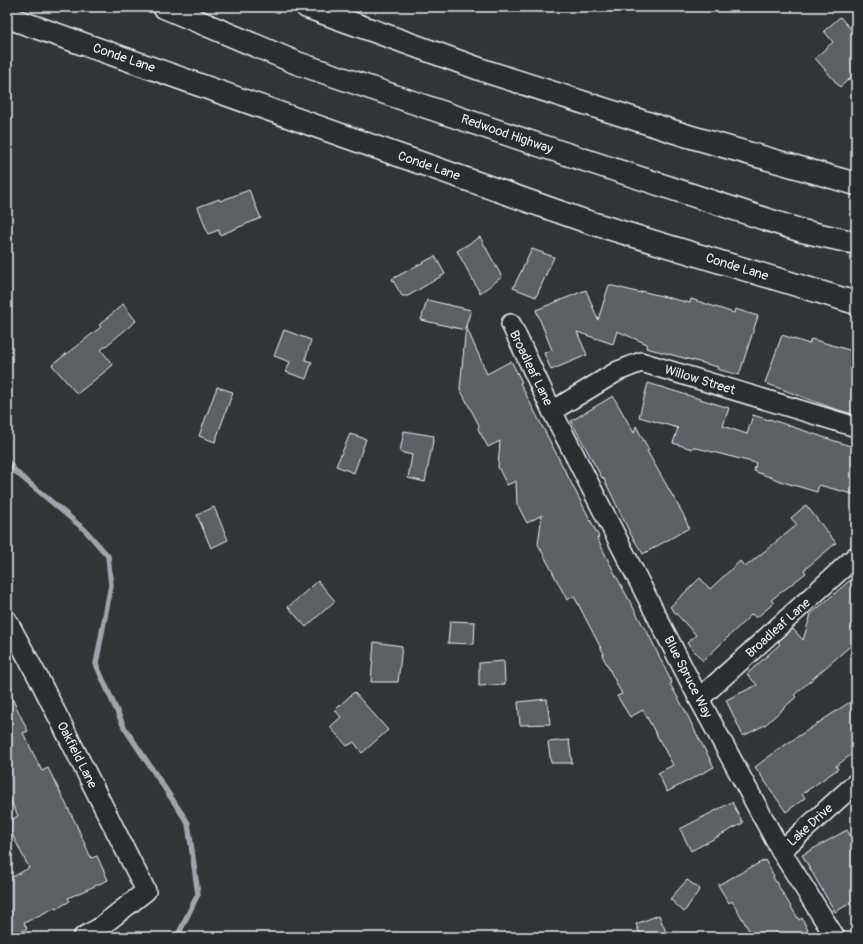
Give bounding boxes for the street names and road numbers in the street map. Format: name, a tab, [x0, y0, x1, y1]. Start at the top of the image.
street label: Conde Lane	[91, 40, 158, 76]
street label: Redwood Highway	[459, 111, 555, 157]
street label: Conde Lane	[396, 148, 463, 184]
street label: Conde Lane	[704, 250, 771, 284]
street label: Broadleaf Lane	[506, 328, 556, 409]
street label: Willow Street	[663, 362, 738, 399]
street label: Broadleaf Lane	[742, 594, 814, 661]
street label: Blue Spruce Way	[661, 633, 716, 721]
street label: Oakfield Lane	[53, 719, 101, 792]
street label: Lake Drive	[784, 800, 837, 850]

